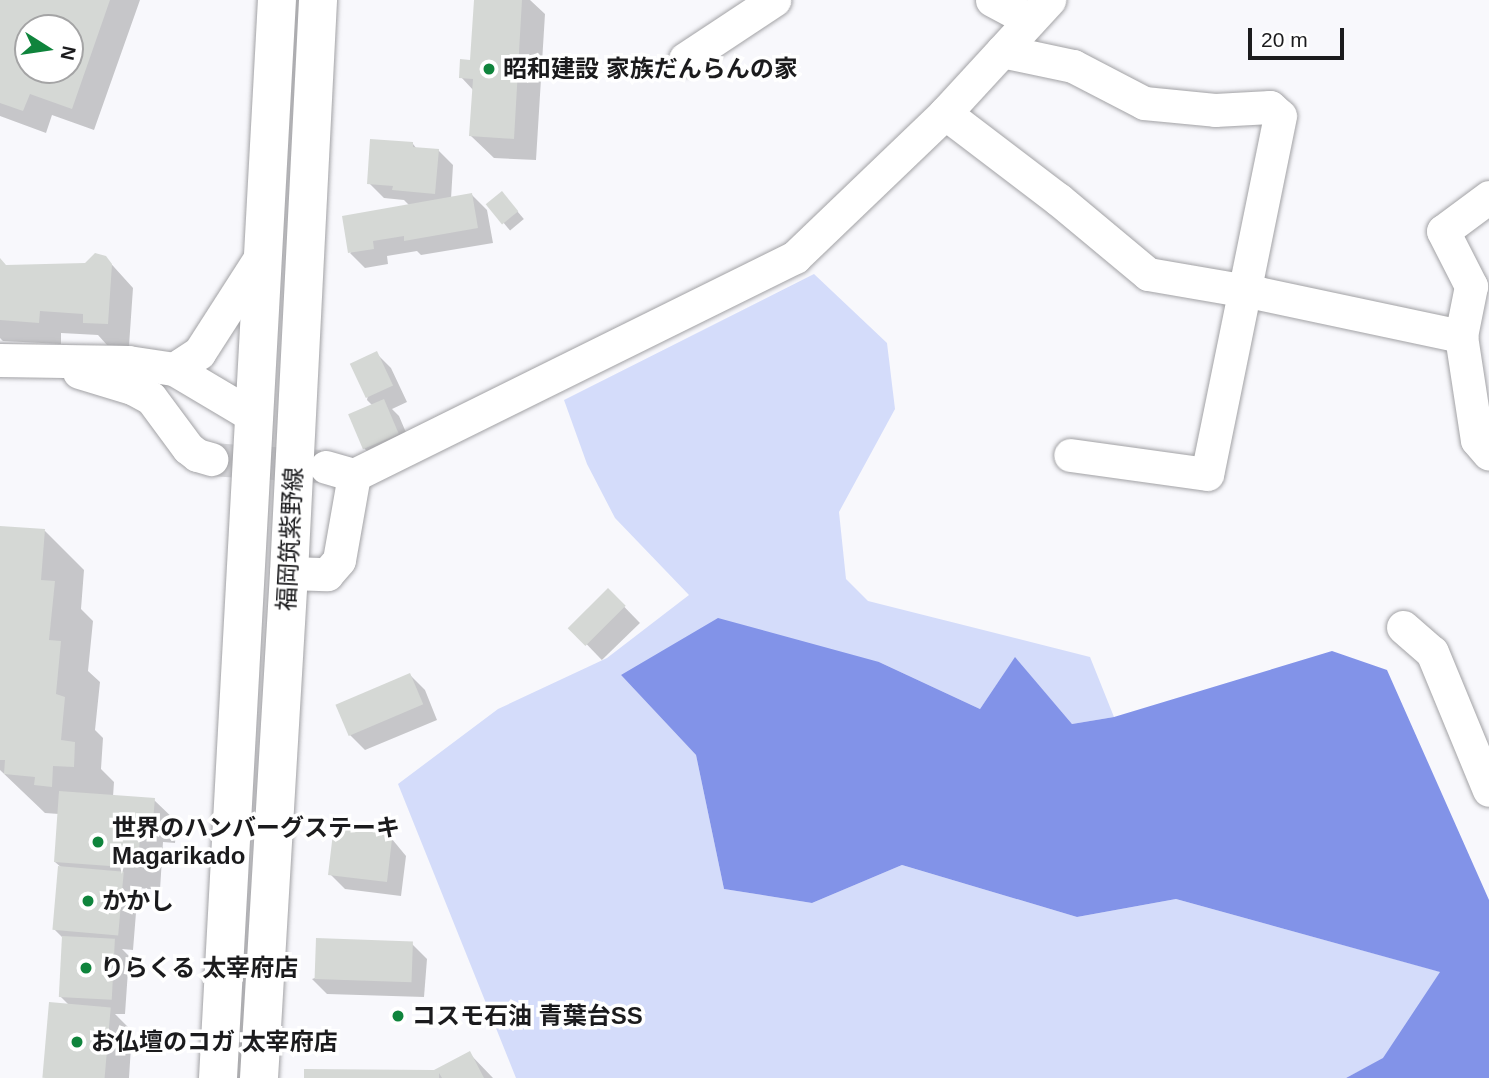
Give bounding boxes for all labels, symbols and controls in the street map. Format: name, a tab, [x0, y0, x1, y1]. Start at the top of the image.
north arrow	[14, 14, 84, 84]
scale bar	[1251, 14, 1347, 58]
text: 20 m	[1261, 28, 1308, 51]
text: N	[56, 44, 80, 62]
place label: 昭和建設 家族だんらんの家	[503, 55, 798, 83]
marker: 昭和建設 家族だんらんの家	[481, 61, 497, 77]
street label: 福岡筑紫野線	[272, 466, 308, 612]
place label: 世界のハンバーグステーキ Magarikado	[112, 814, 400, 870]
marker: 世界のハンバーグステーキ Magarikado	[90, 834, 106, 850]
place label: かかし	[102, 887, 174, 915]
marker: かかし	[80, 893, 96, 909]
place label: りらくる 太宰府店	[100, 954, 299, 982]
marker: りらくる 太宰府店	[78, 960, 94, 976]
place label: コスモ石油 青葉台SS	[412, 1002, 643, 1030]
marker: コスモ石油 青葉台SS	[390, 1008, 406, 1024]
place label: お仏壇のコガ 太宰府店	[91, 1028, 338, 1056]
marker: お仏壇のコガ 太宰府店	[69, 1034, 85, 1050]

